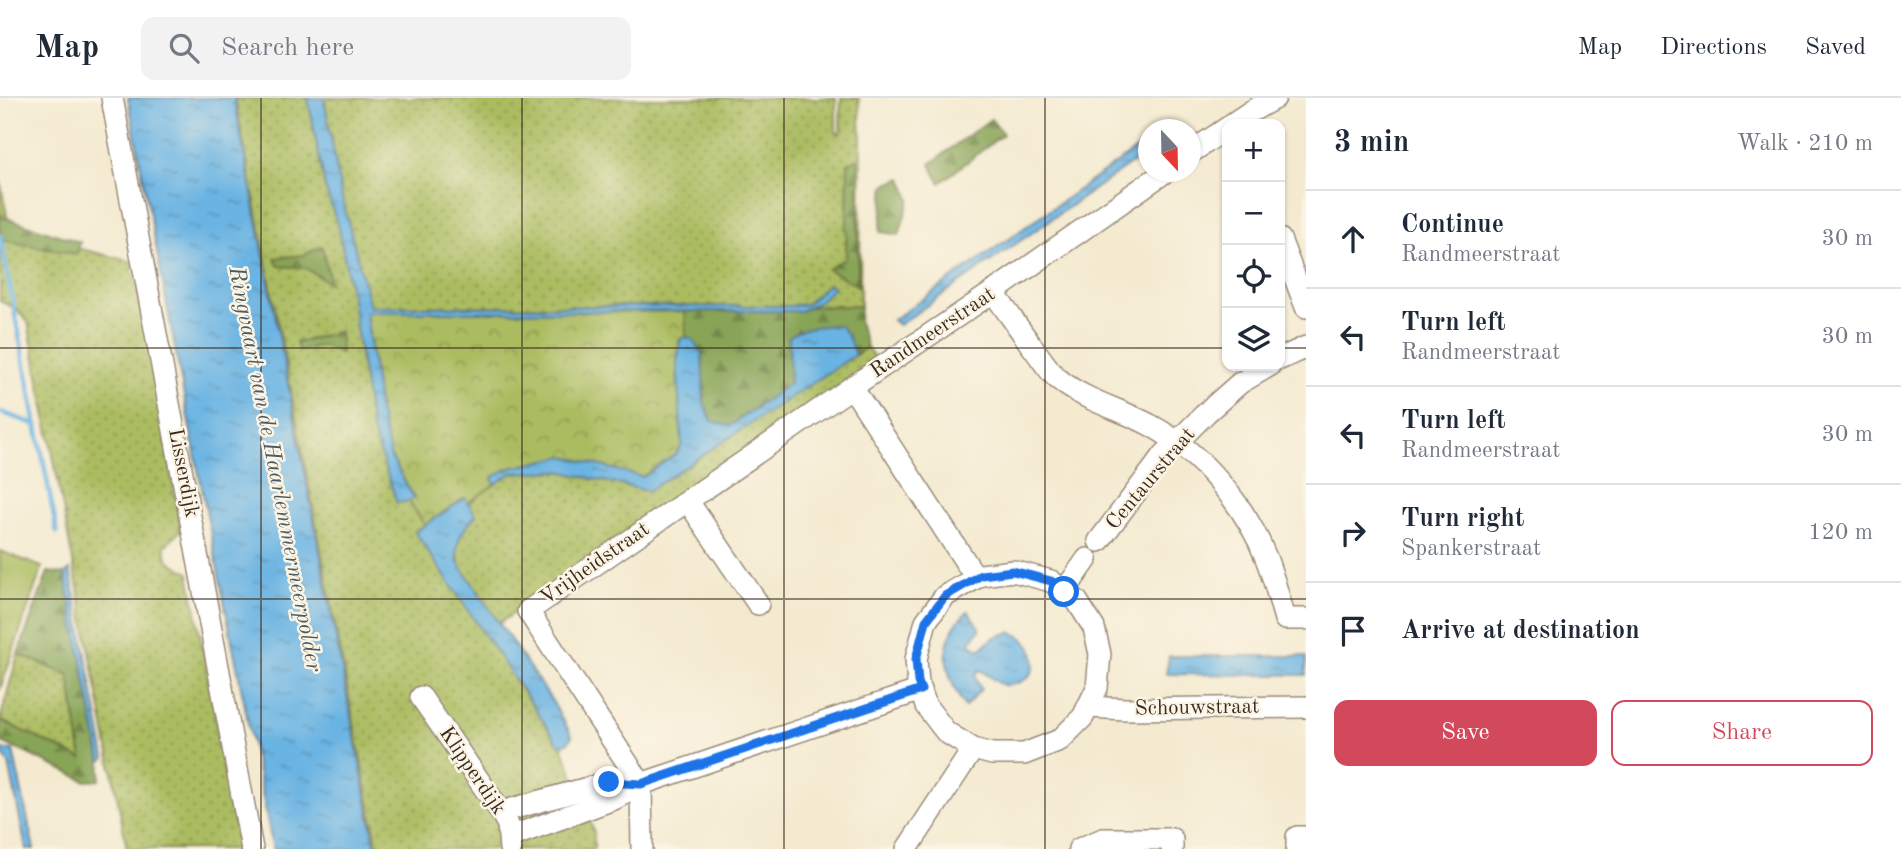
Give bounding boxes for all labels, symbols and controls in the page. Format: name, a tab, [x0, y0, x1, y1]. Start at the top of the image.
search box	[141, 17, 631, 80]
icon: search	[165, 29, 203, 67]
text: Map	[35, 32, 99, 65]
text: Search here	[221, 35, 354, 61]
text: Map	[1578, 36, 1622, 60]
text: Directions	[1660, 36, 1767, 60]
text: Saved	[1805, 36, 1866, 60]
north arrow	[1138, 119, 1201, 182]
map controls	[1222, 119, 1285, 371]
button: +	[1222, 119, 1285, 182]
text: 3 min	[1334, 128, 1409, 158]
text: Walk · 210 m	[1737, 132, 1873, 155]
button: −	[1222, 182, 1285, 245]
text: Continue	[1401, 212, 1504, 238]
icon: ahead	[1334, 220, 1372, 258]
text: 30 m	[1822, 227, 1873, 250]
text: Randmeerstraat	[1401, 243, 1560, 266]
button: locate	[1222, 245, 1285, 308]
water label: Ringvaart van de Haarlemmermeerpolder	[223, 263, 326, 675]
street label: Randmeerstraat	[867, 284, 999, 382]
button: layers	[1222, 308, 1285, 371]
text: Turn left	[1401, 310, 1506, 336]
icon: left	[1334, 318, 1372, 356]
text: 30 m	[1822, 325, 1873, 348]
text: Randmeerstraat	[1401, 341, 1560, 364]
text: Turn left	[1401, 408, 1506, 434]
icon: left	[1334, 416, 1372, 454]
text: 30 m	[1822, 423, 1873, 446]
street label: Centaurstraat	[1103, 424, 1199, 534]
street label: Lisserdijk	[164, 427, 202, 520]
text: Randmeerstraat	[1401, 439, 1560, 462]
text: Turn right	[1401, 506, 1524, 532]
icon: right	[1334, 514, 1372, 552]
street label: Vrijheidstraat	[537, 519, 653, 609]
text: 120 m	[1808, 521, 1873, 544]
text: Spankerstraat	[1401, 537, 1541, 560]
route start	[1048, 576, 1079, 607]
icon: arrive	[1334, 612, 1372, 650]
text: Arrive at destination	[1401, 618, 1640, 644]
street label: Schouwstraat	[1134, 696, 1260, 720]
button: Save	[1334, 700, 1597, 766]
button: Share	[1611, 700, 1873, 766]
street label: Klipperdijk	[435, 723, 509, 819]
route end	[593, 766, 624, 797]

